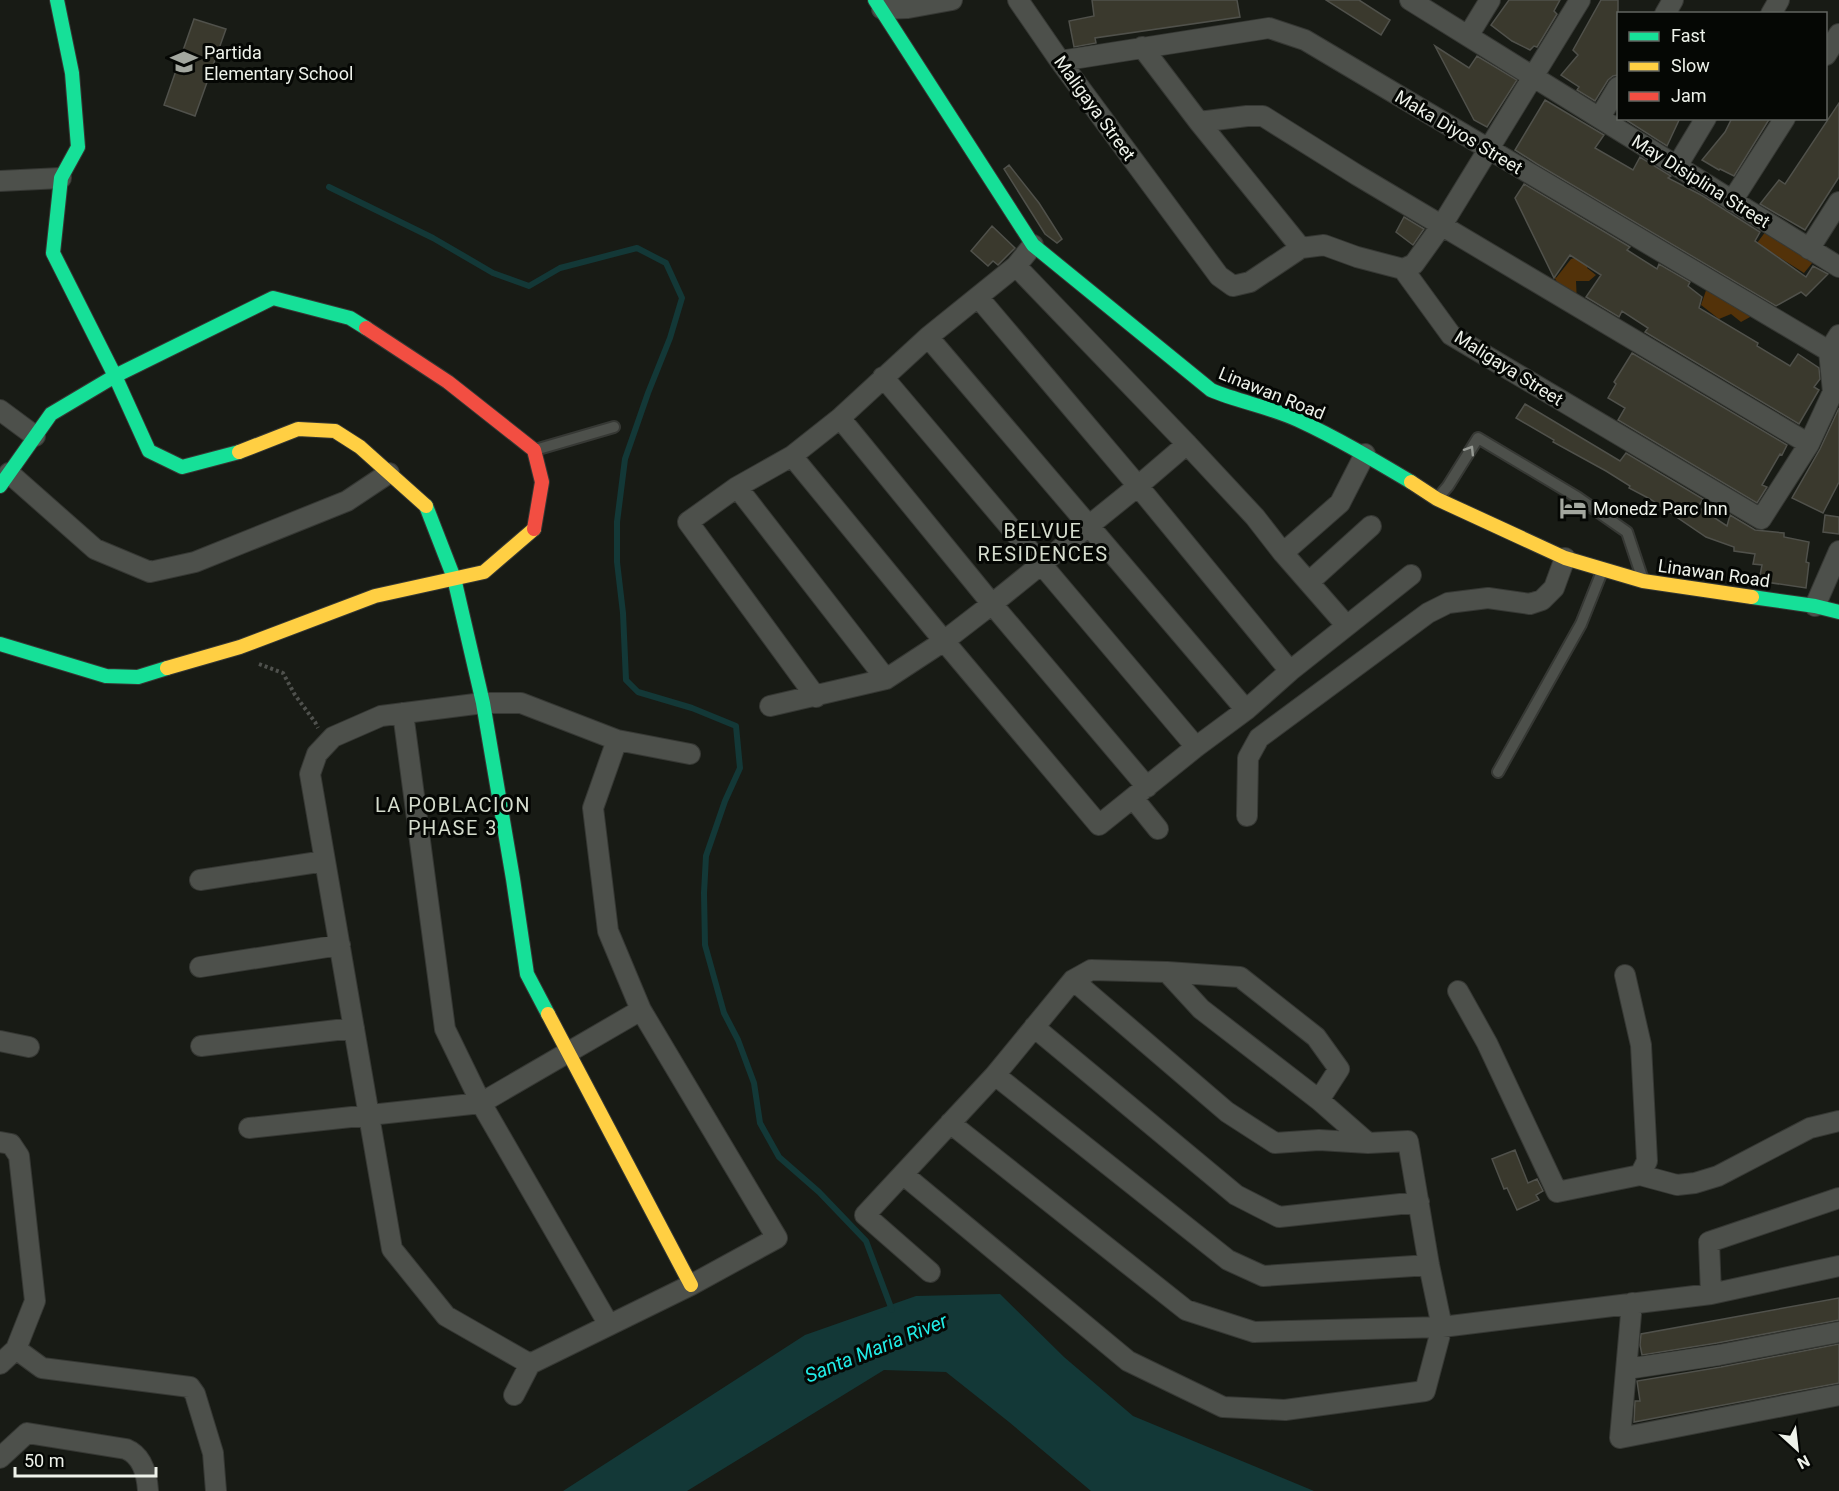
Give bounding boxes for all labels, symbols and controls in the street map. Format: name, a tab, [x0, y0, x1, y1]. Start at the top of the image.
legend	[1617, 12, 1827, 120]
text: Fast	[1671, 25, 1706, 46]
place label: Partida Elementary School	[204, 42, 353, 84]
school or university icon: Partida Elementary School	[169, 47, 199, 77]
street label: Maligaya Street	[1050, 52, 1140, 164]
text: Slow	[1671, 55, 1710, 76]
text: Jam	[1671, 85, 1707, 106]
street label: Maka Diyos Street	[1391, 86, 1527, 178]
street label: May Disiplina Street	[1628, 130, 1774, 232]
street label: Maligaya Street	[1451, 326, 1567, 410]
street label: Linawan Road	[1216, 362, 1328, 424]
one-way arrow	[1463, 446, 1474, 457]
hotel icon: Monedz Parc Inn	[1558, 493, 1588, 523]
place label: Monedz Parc Inn	[1593, 498, 1728, 519]
district label: BELVUE RESIDENCES	[977, 519, 1109, 566]
street label: Linawan Road	[1657, 555, 1771, 591]
district label: LA POBLACION PHASE 3	[375, 793, 531, 840]
water label: Santa Maria River	[801, 1308, 952, 1388]
north arrow	[1767, 1419, 1827, 1479]
scale bar	[15, 1440, 156, 1478]
text: 50 m	[24, 1450, 64, 1471]
text: N	[1794, 1451, 1813, 1473]

